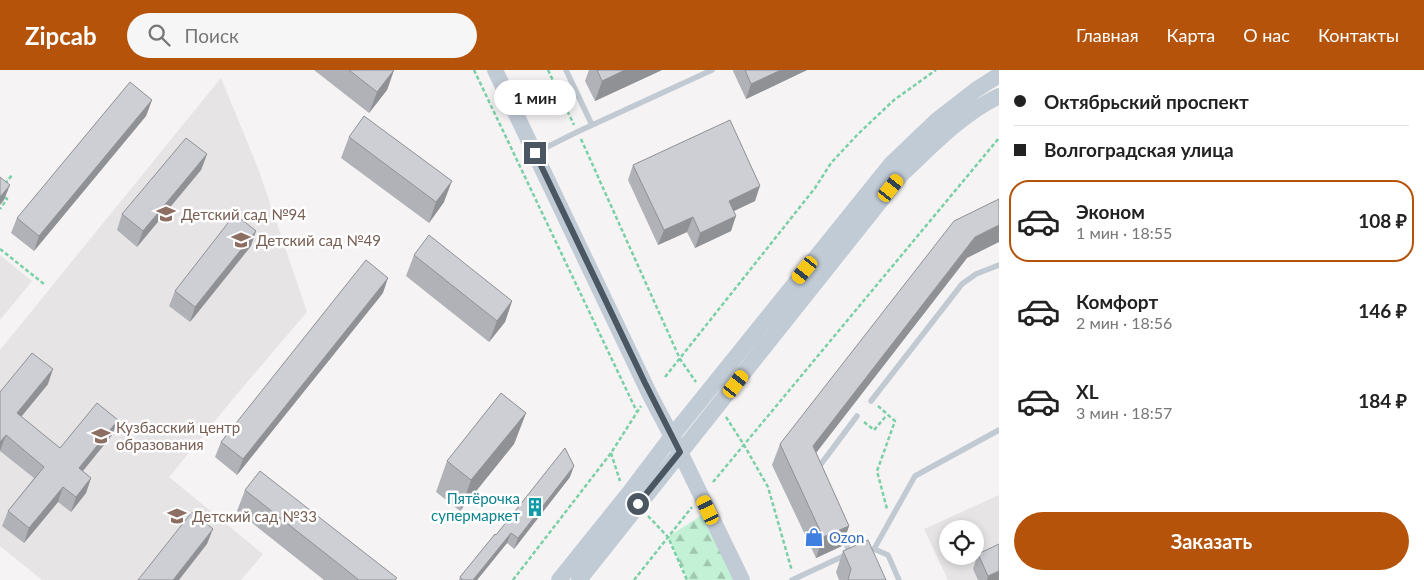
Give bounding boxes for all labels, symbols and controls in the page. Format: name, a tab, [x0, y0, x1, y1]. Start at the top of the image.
search box	[127, 13, 477, 58]
text: Zipcab	[25, 21, 97, 50]
icon: search	[145, 21, 173, 49]
text: Поиск	[185, 24, 239, 47]
text: Главная	[1076, 24, 1139, 46]
text: Карта	[1167, 24, 1215, 46]
text: О нас	[1243, 24, 1290, 46]
text: Контакты	[1318, 24, 1399, 46]
callout: 1 мин	[494, 81, 576, 116]
text: 1 мин	[513, 88, 557, 107]
text: Октябрьский проспект	[1044, 90, 1249, 113]
text: Волгоградская улица	[1044, 138, 1234, 161]
route end	[524, 142, 546, 164]
car	[875, 172, 906, 204]
icon: car	[1016, 199, 1061, 244]
text: Эконом	[1076, 200, 1145, 223]
school or university icon: Детский сад №94	[155, 203, 177, 225]
place label: Детский сад №94	[181, 205, 306, 223]
text: 108 ₽	[1358, 209, 1407, 232]
text: 1 мин · 18:55	[1076, 223, 1172, 242]
school or university icon: Детский сад №49	[230, 229, 252, 251]
place label: Детский сад №49	[256, 231, 381, 249]
car	[789, 254, 820, 286]
icon: car	[1016, 289, 1061, 334]
text: Комфорт	[1076, 290, 1158, 313]
text: 146 ₽	[1358, 299, 1407, 322]
text: 2 мин · 18:56	[1076, 313, 1172, 332]
car	[720, 368, 751, 400]
icon: car	[1016, 379, 1061, 424]
text: XL	[1076, 380, 1099, 403]
text: 184 ₽	[1358, 389, 1407, 412]
text: 3 мин · 18:57	[1076, 403, 1172, 422]
place label: Кузбасский центр образования	[116, 418, 240, 453]
school or university icon: Кузбасский центр образования	[90, 425, 112, 447]
place label: Пятёрочка супермаркет	[431, 489, 520, 524]
route start	[627, 493, 649, 515]
car	[694, 493, 721, 527]
building icon: Пятёрочка супермаркет	[524, 496, 546, 518]
school or university icon: Детский сад №33	[166, 505, 188, 527]
place label: Детский сад №33	[192, 507, 317, 525]
button: Заказать	[1014, 512, 1409, 570]
map controls	[939, 520, 984, 565]
button: locate	[939, 520, 984, 565]
shop icon: Ozon	[803, 526, 825, 548]
place label: Ozon	[829, 528, 864, 546]

